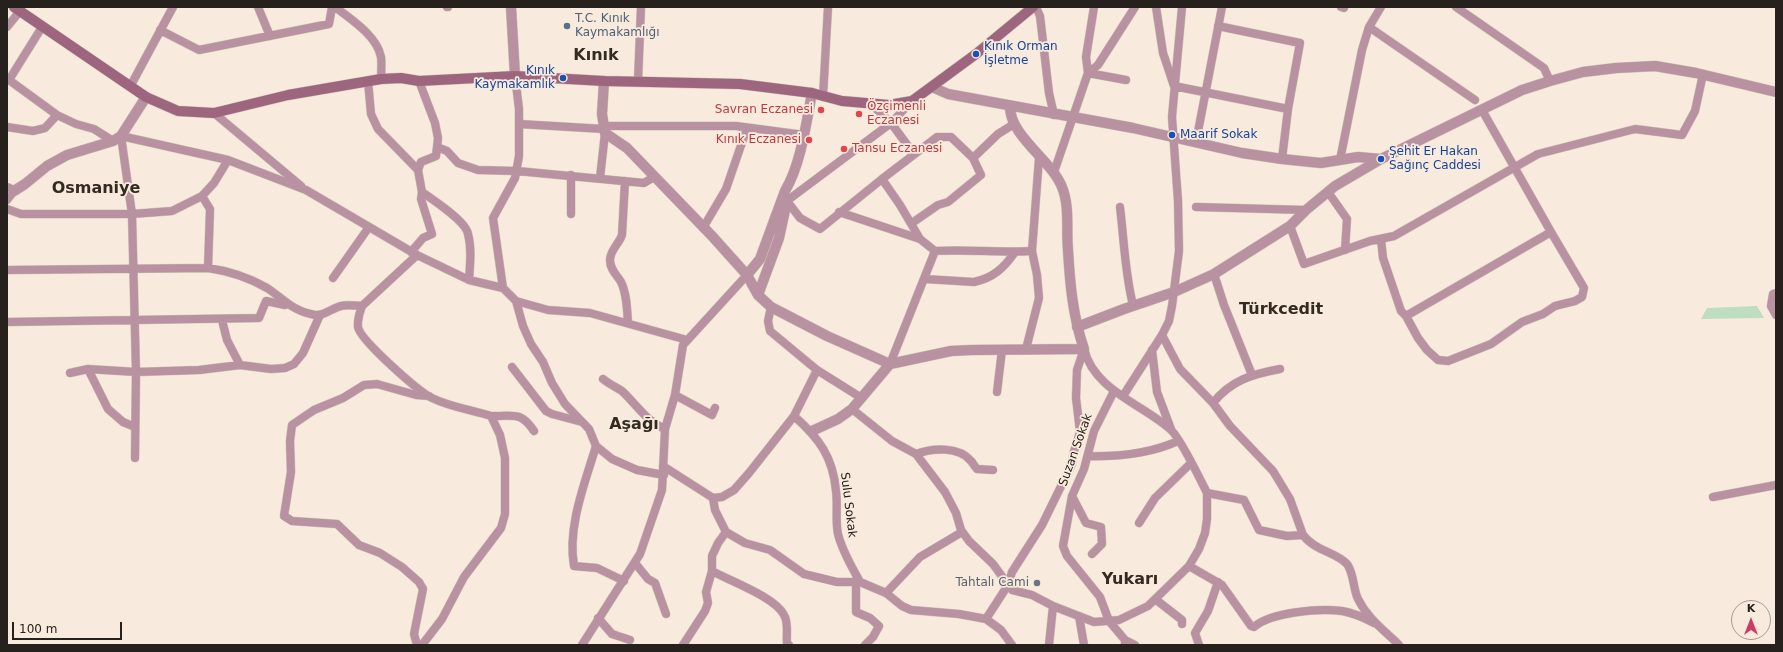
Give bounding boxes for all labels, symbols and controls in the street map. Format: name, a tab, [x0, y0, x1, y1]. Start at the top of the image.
place label: T.C. Kınık Kaymakamlığı	[575, 12, 660, 40]
marker: T.C. Kınık Kaymakamlığı	[562, 21, 572, 31]
place label: Kınık Orman İşletme	[984, 40, 1058, 68]
district label: Kınık	[573, 46, 619, 66]
marker: Kınık Orman İşletme	[971, 49, 981, 59]
place label: Kınık Kaymakamlık	[474, 64, 555, 92]
marker: Kınık Kaymakamlık	[558, 73, 568, 83]
place label: Özçimenli Eczanesi	[867, 100, 926, 128]
place label: Savran Eczanesi	[715, 103, 813, 117]
marker: Savran Eczanesi	[816, 105, 826, 115]
marker: Özçimenli Eczanesi	[854, 109, 864, 119]
place label: Maarif Sokak	[1180, 128, 1257, 142]
marker: Maarif Sokak	[1167, 130, 1177, 140]
place label: Kınık Eczanesi	[716, 133, 801, 147]
marker: Kınık Eczanesi	[804, 135, 814, 145]
place label: Tansu Eczanesi	[852, 142, 942, 156]
marker: Tansu Eczanesi	[839, 144, 849, 154]
place label: Şehit Er Hakan Sağınç Caddesi	[1389, 145, 1481, 173]
marker: Şehit Er Hakan Sağınç Caddesi	[1376, 154, 1386, 164]
district label: Osmaniye	[52, 179, 140, 199]
district label: Türkcedit	[1239, 300, 1323, 320]
street label: Suzan Sokak	[1056, 412, 1096, 488]
district label: Aşağı	[609, 415, 659, 435]
street label: Sulu Sokak	[837, 471, 859, 539]
district label: Yukarı	[1102, 570, 1158, 590]
place label: Tahtalı Cami	[955, 576, 1029, 590]
marker: Tahtalı Cami	[1032, 578, 1042, 588]
north arrow	[1731, 600, 1771, 640]
text: K	[1747, 602, 1755, 615]
scale bar	[14, 614, 124, 640]
text: 100 m	[19, 622, 57, 636]

